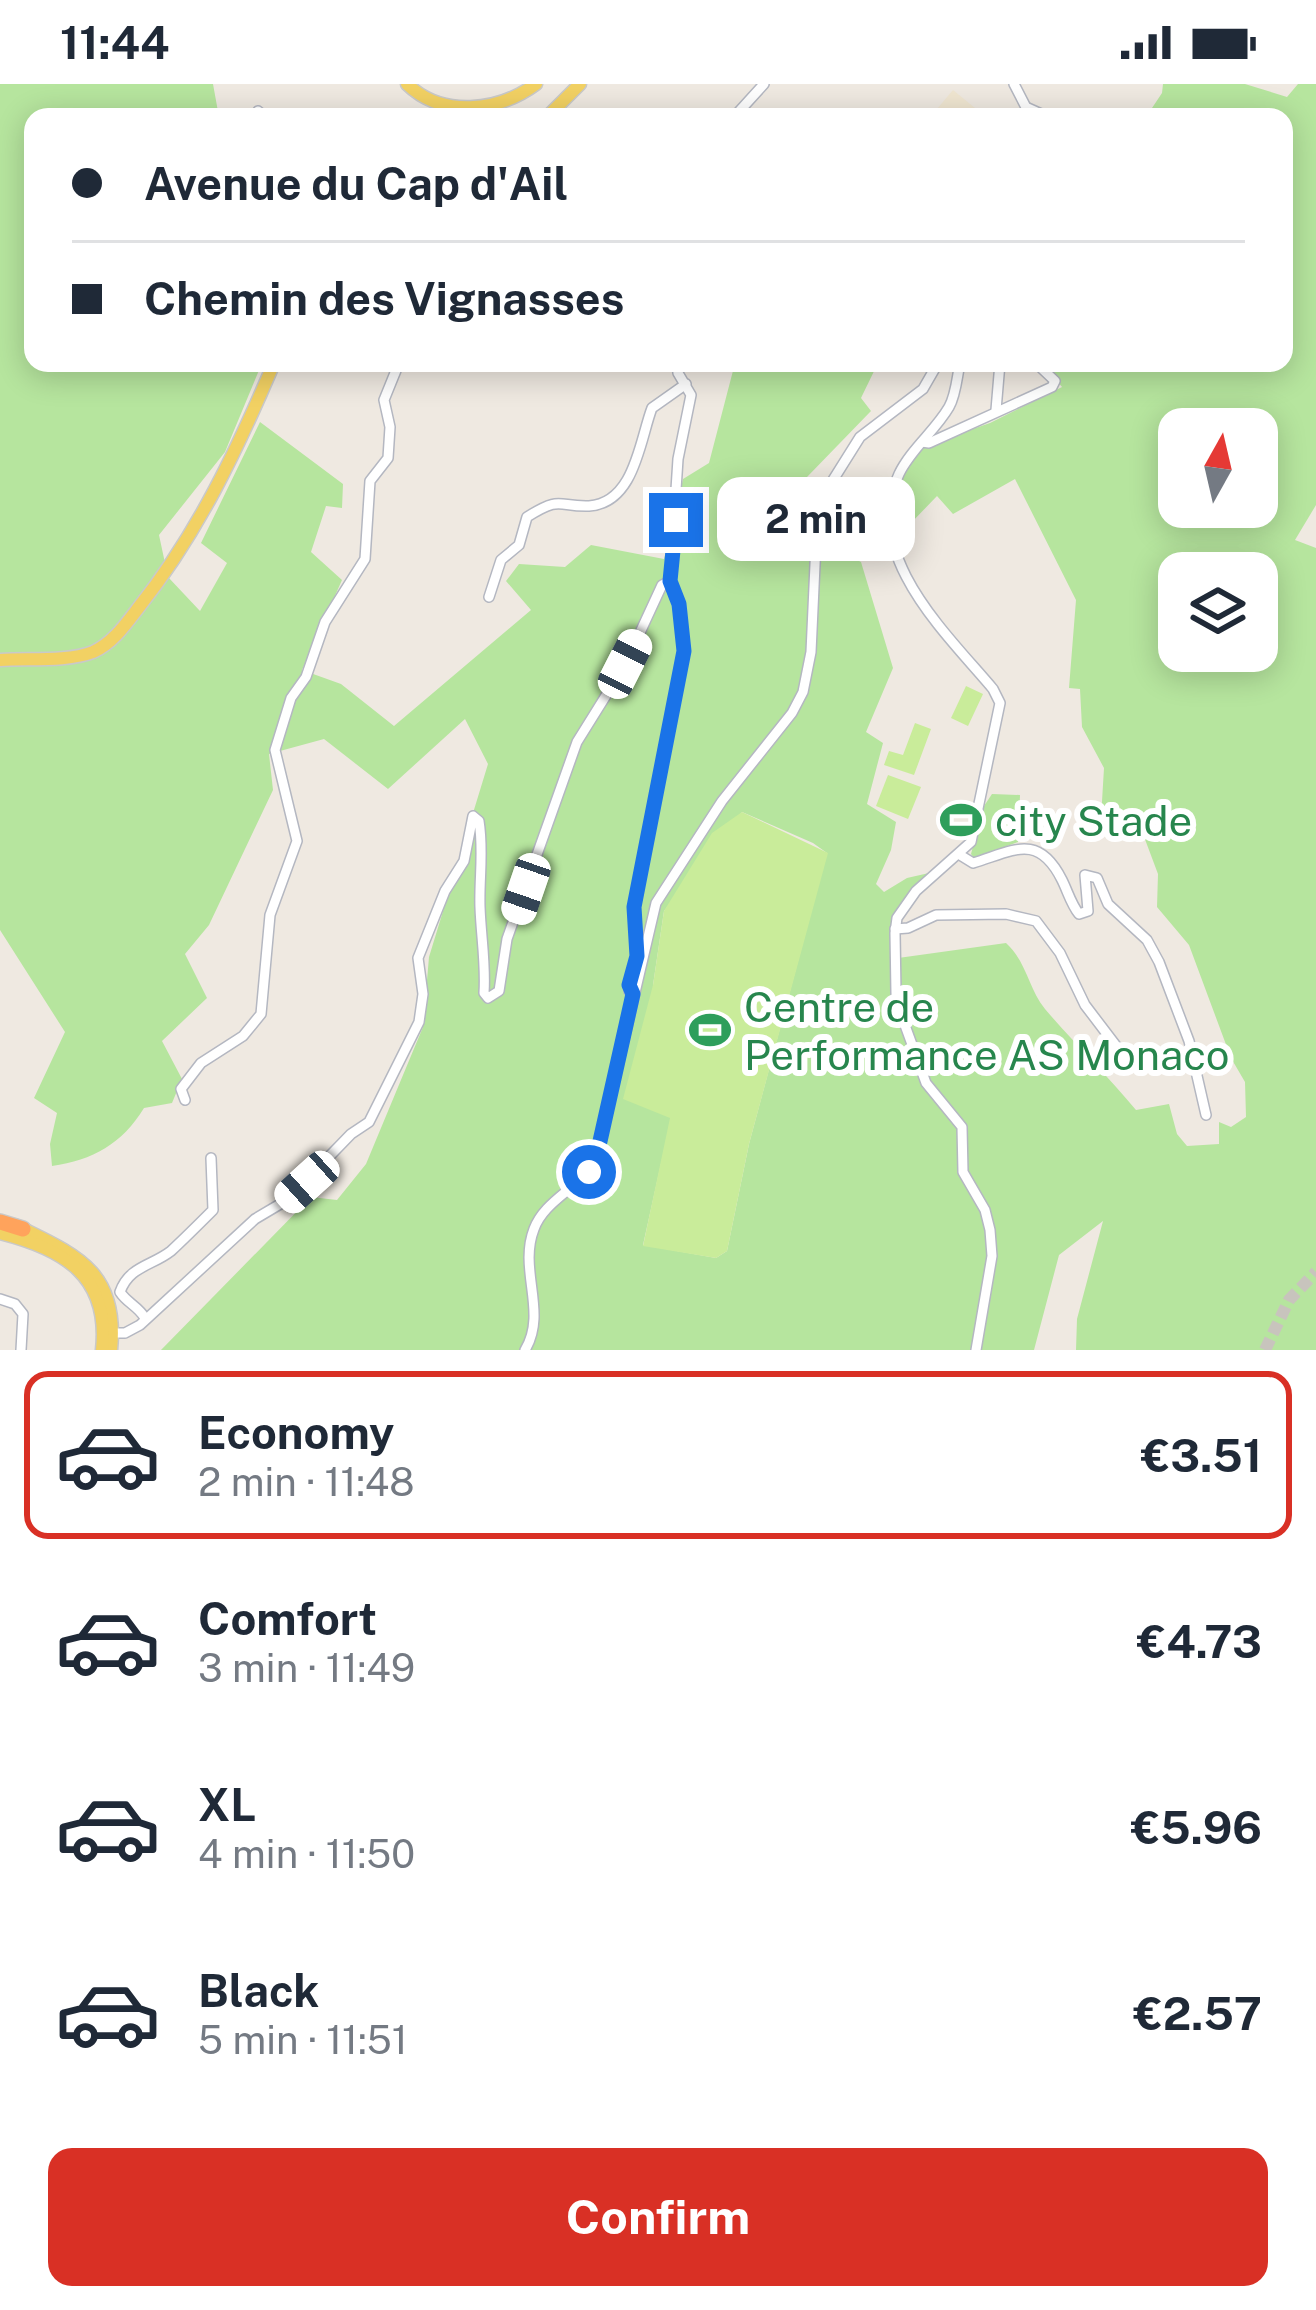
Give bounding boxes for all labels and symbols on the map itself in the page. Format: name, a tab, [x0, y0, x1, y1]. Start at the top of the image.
north arrow	[1158, 408, 1278, 528]
callout: 2 min	[718, 478, 916, 562]
route end	[649, 493, 703, 547]
car	[593, 624, 657, 704]
place label: city Stade	[995, 796, 1192, 845]
sports icon: city Stade	[938, 797, 984, 843]
car	[497, 849, 555, 929]
place label: Centre de Performance AS Monaco	[744, 982, 1230, 1079]
sports icon: Centre de Performance AS Monaco	[687, 1007, 733, 1053]
car	[268, 1145, 346, 1219]
route start	[562, 1145, 616, 1199]

